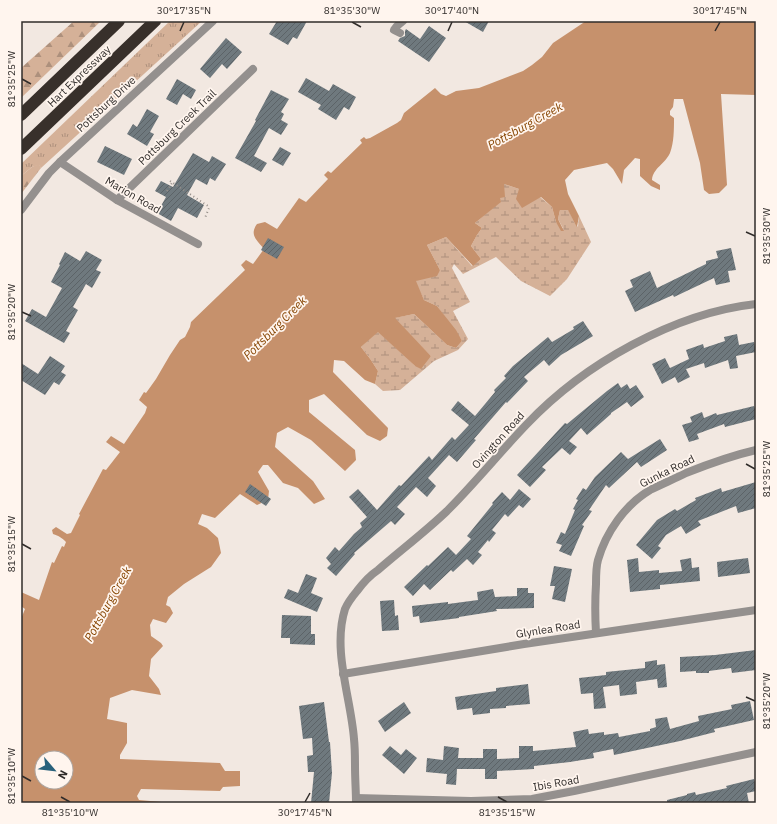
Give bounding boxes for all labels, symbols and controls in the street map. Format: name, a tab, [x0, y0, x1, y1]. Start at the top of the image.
text: 30°17'35"N	[157, 4, 211, 17]
text: 81°35'30"W	[324, 4, 380, 17]
text: 30°17'40"N	[425, 4, 479, 17]
text: 30°17'45"N	[693, 4, 747, 17]
street label: Hart Expressway	[44, 42, 114, 110]
text: 81°35'25"W	[5, 51, 18, 107]
street label: Pottsburg Drive	[73, 73, 139, 135]
street label: Pottsburg Creek Trail	[135, 86, 219, 168]
water label: Pottsburg Creek	[485, 98, 566, 152]
street label: Marion Road	[103, 173, 163, 217]
text: 81°35'30"W	[760, 208, 773, 264]
text: 81°35'20"W	[5, 284, 18, 340]
water label: Pottsburg Creek	[240, 292, 310, 362]
street label: Ovington Road	[469, 409, 527, 471]
text: 81°35'25"W	[760, 441, 773, 497]
street label: Gunka Road	[637, 452, 697, 490]
text: 81°35'15"W	[5, 516, 18, 572]
water label: Pottsburg Creek	[81, 563, 135, 644]
street label: Glynlea Road	[515, 617, 581, 641]
text: 81°35'20"W	[760, 673, 773, 729]
text: 81°35'10"W	[5, 748, 18, 804]
north arrow	[34, 750, 74, 790]
text: N	[55, 768, 71, 782]
street label: Ibis Road	[532, 772, 580, 794]
text: 81°35'10"W	[42, 806, 98, 819]
text: 30°17'45"N	[278, 806, 332, 819]
text: 81°35'15"W	[479, 806, 535, 819]

